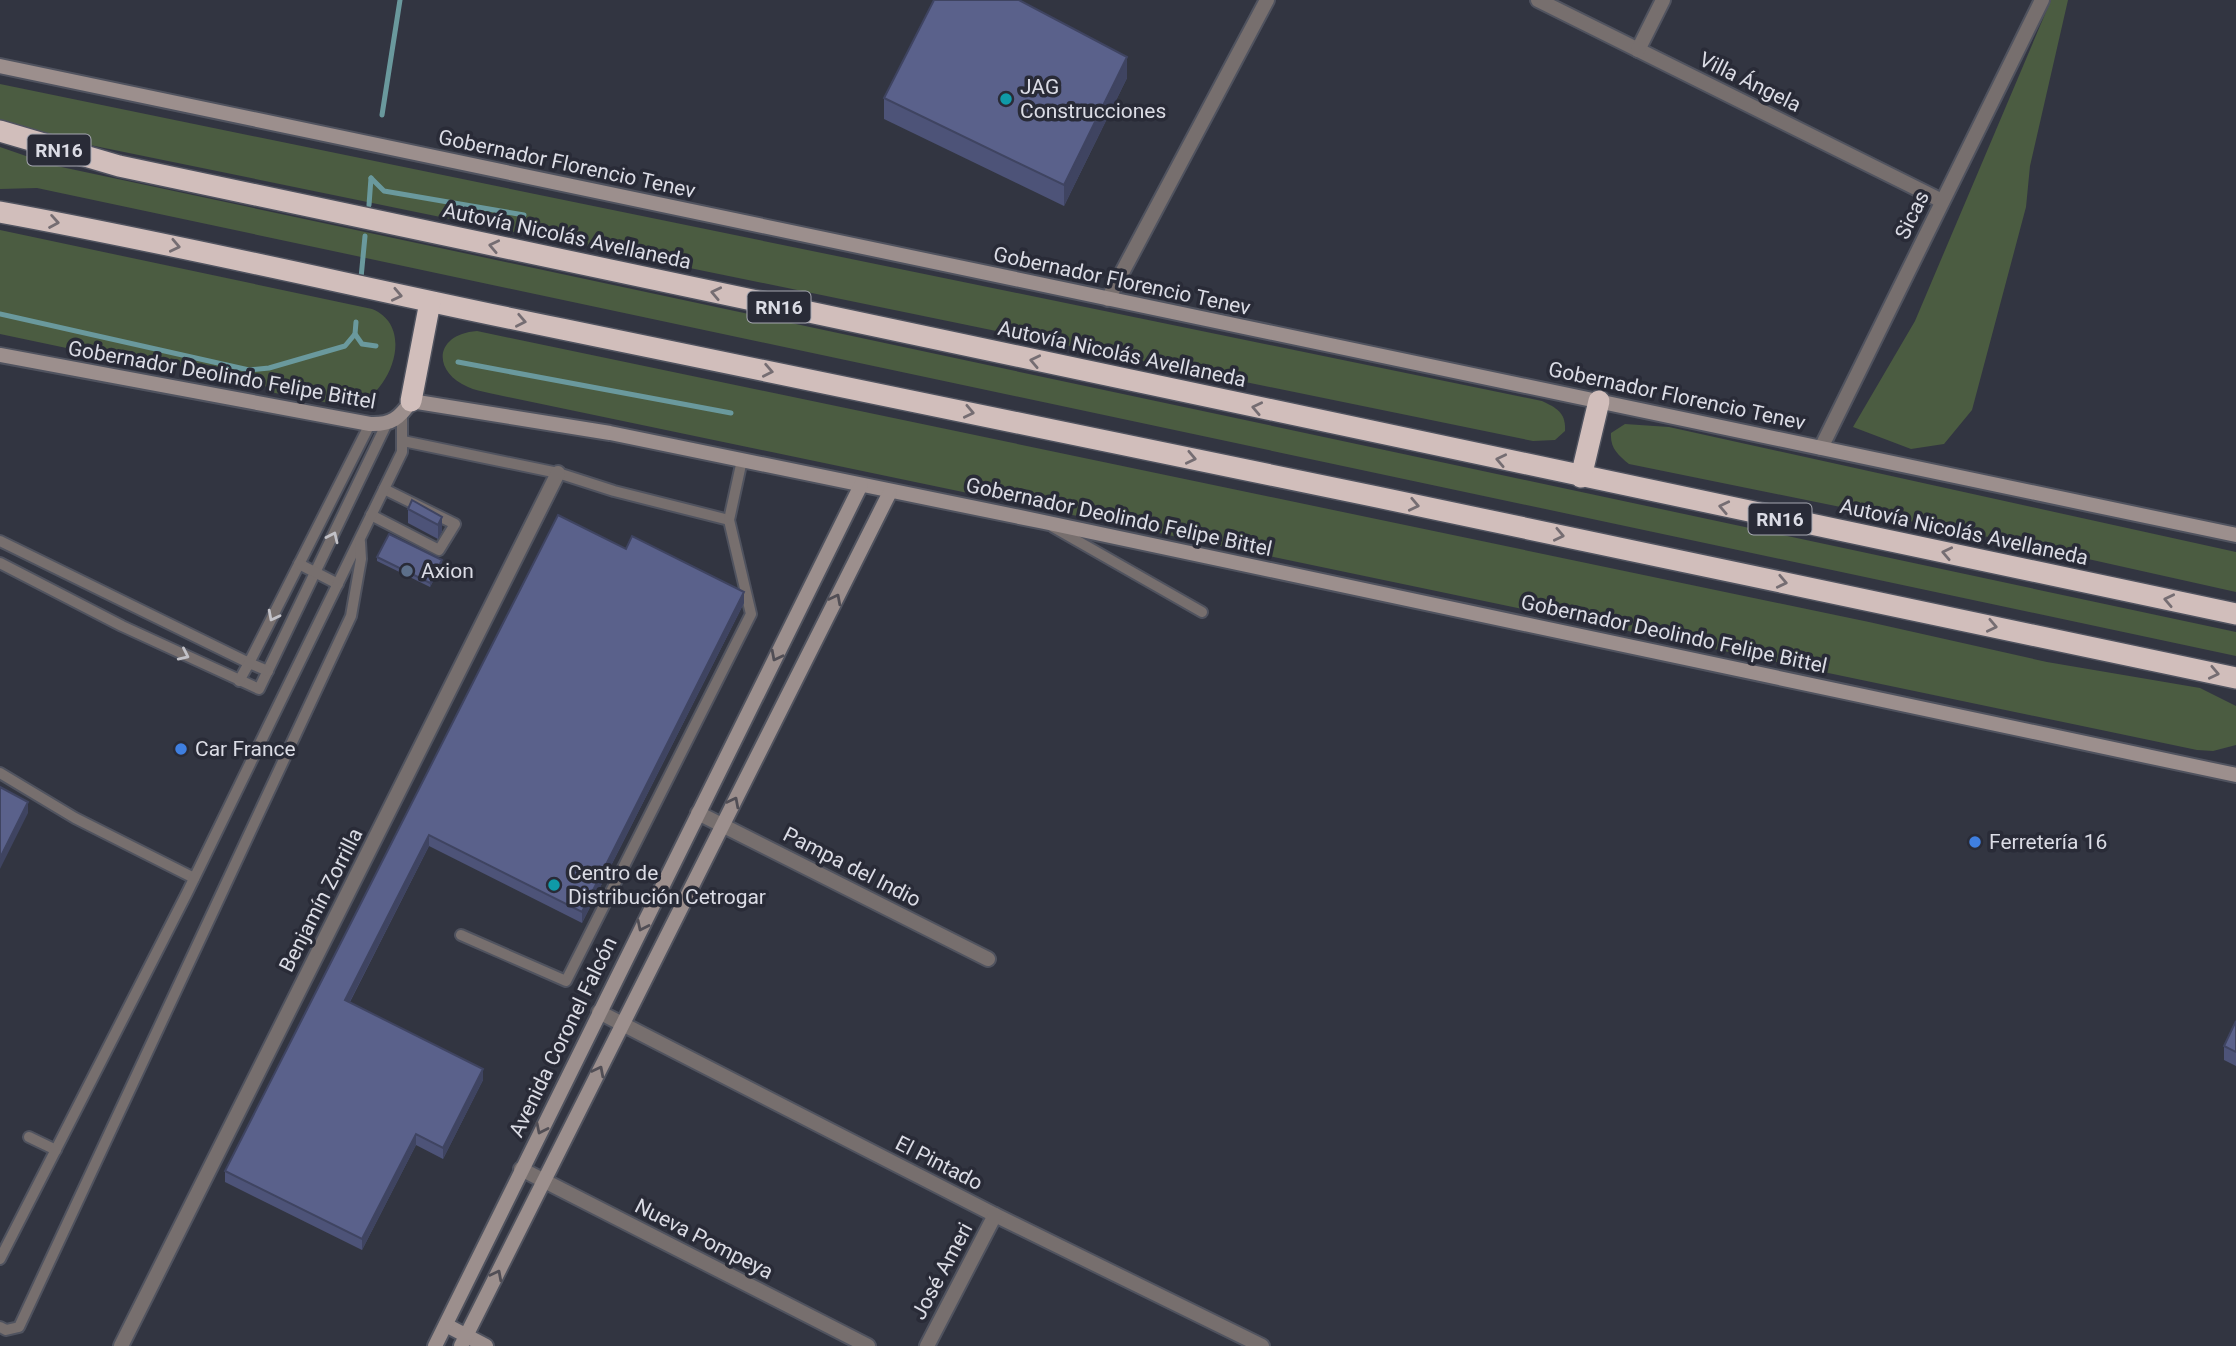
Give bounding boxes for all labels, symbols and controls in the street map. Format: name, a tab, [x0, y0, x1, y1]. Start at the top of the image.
street label: Villa Ángela	[1695, 47, 1805, 117]
place label: JAG Construcciones	[1020, 75, 1166, 123]
marker: JAG Construcciones	[998, 91, 1014, 107]
street label: Gobernador Florencio Tenev	[436, 125, 698, 203]
road number: RN16	[28, 134, 90, 166]
street label: Sicas	[1890, 187, 1934, 243]
street label: Autovía Nicolás Avellaneda	[441, 198, 693, 274]
one-way arrow	[48, 214, 60, 229]
one-way arrow	[169, 238, 181, 252]
one-way arrow	[488, 239, 500, 254]
street label: Gobernador Florencio Tenev	[991, 242, 1253, 320]
one-way arrow	[391, 286, 403, 301]
one-way arrow	[710, 287, 722, 302]
road number: RN16	[748, 292, 810, 322]
one-way arrow	[515, 312, 527, 327]
street label: Autovía Nicolás Avellaneda	[996, 316, 1248, 392]
street label: Gobernador Deolindo Felipe Bittel	[66, 336, 378, 414]
one-way arrow	[1029, 354, 1041, 369]
street label: Gobernador Florencio Tenev	[1546, 357, 1808, 435]
one-way arrow	[762, 362, 774, 377]
one-way arrow	[1251, 402, 1263, 417]
one-way arrow	[963, 403, 975, 418]
one-way arrow	[1185, 450, 1197, 465]
one-way arrow	[1495, 453, 1507, 468]
street label: Gobernador Deolindo Felipe Bittel	[964, 473, 1274, 561]
street label: Autovía Nicolás Avellaneda	[1838, 494, 2090, 570]
one-way arrow	[1408, 496, 1420, 511]
one-way arrow	[1718, 500, 1730, 515]
road number: RN16	[1748, 504, 1812, 534]
one-way arrow	[1553, 527, 1565, 542]
one-way arrow	[324, 532, 338, 544]
one-way arrow	[1941, 547, 1953, 562]
place label: Axion	[421, 559, 474, 583]
marker: Axion	[399, 563, 415, 579]
one-way arrow	[1776, 574, 1788, 589]
street label: Gobernador Deolindo Felipe Bittel	[1519, 590, 1829, 678]
one-way arrow	[828, 594, 842, 606]
one-way arrow	[2163, 594, 2175, 609]
one-way arrow	[267, 609, 281, 621]
one-way arrow	[1986, 618, 1998, 633]
one-way arrow	[177, 647, 189, 661]
one-way arrow	[771, 649, 785, 661]
one-way arrow	[2208, 665, 2220, 680]
place label: Car France	[195, 737, 296, 761]
marker: Car France	[173, 741, 189, 757]
one-way arrow	[726, 797, 740, 809]
street label: Pampa del Indio	[779, 822, 925, 912]
street label: Benjamín Zorrilla	[274, 824, 368, 976]
place label: Ferretería 16	[1989, 830, 2107, 854]
marker: Ferretería 16	[1967, 834, 1983, 850]
place label: Centro de Distribución Cetrogar	[568, 861, 766, 909]
marker: Centro de Distribución Cetrogar	[546, 877, 562, 893]
one-way arrow	[636, 919, 650, 931]
street label: Avenida Coronel Falcón	[504, 933, 622, 1141]
one-way arrow	[591, 1066, 605, 1079]
one-way arrow	[535, 1122, 549, 1134]
street label: El Pintado	[892, 1131, 986, 1195]
street label: Nueva Pompeya	[631, 1194, 777, 1284]
street label: José Ameri	[906, 1218, 978, 1324]
one-way arrow	[489, 1270, 503, 1282]

